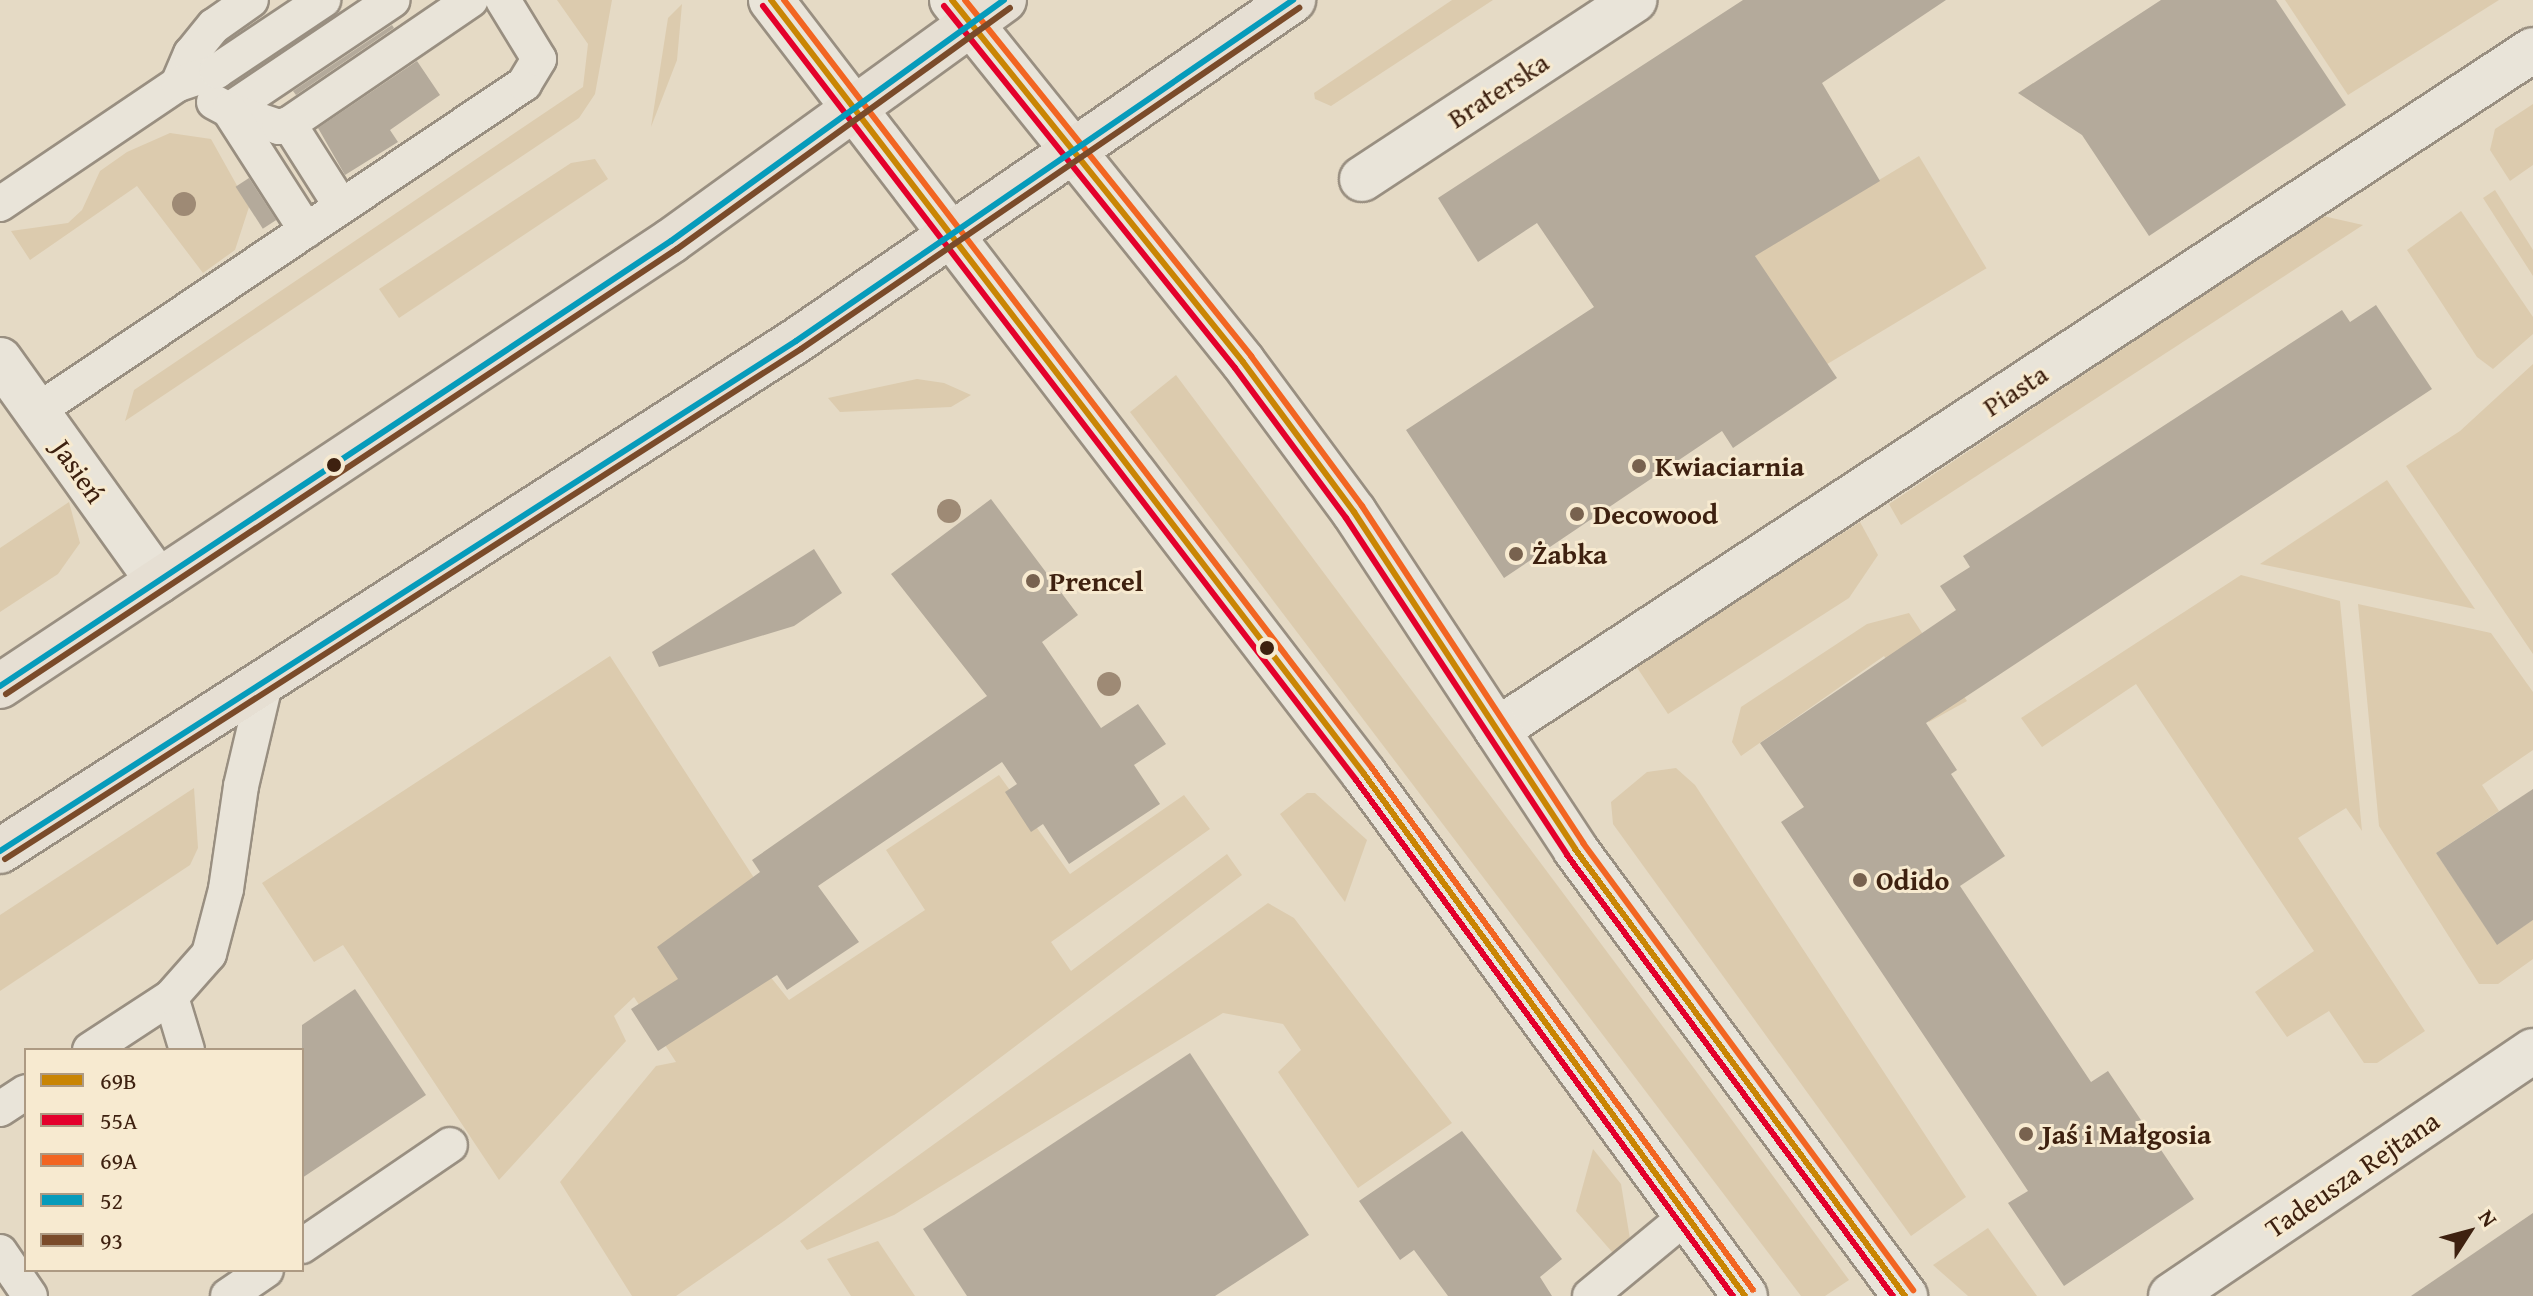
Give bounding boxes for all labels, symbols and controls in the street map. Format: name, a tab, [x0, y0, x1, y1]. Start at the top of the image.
street label: Braterska	[1441, 45, 1555, 135]
street label: Piasta	[1976, 357, 2054, 423]
street label: Jasień	[45, 433, 113, 509]
place label: Kwiaciarnia	[1655, 449, 1804, 483]
unlabelled marker	[326, 457, 342, 473]
marker: Kwiaciarnia	[1630, 457, 1648, 475]
place label: Decowood	[1593, 497, 1718, 531]
marker: Decowood	[1568, 505, 1586, 523]
place label: Żabka	[1532, 537, 1607, 571]
marker: Żabka	[1507, 545, 1525, 563]
place label: Prencel	[1049, 564, 1143, 598]
marker: Prencel	[1024, 572, 1042, 590]
unlabelled marker	[1259, 640, 1275, 656]
place label: Odido	[1876, 863, 1949, 897]
marker: Odido	[1851, 871, 1869, 889]
legend	[24, 1048, 304, 1272]
text: 69B	[100, 1063, 137, 1098]
text: 55A	[100, 1103, 138, 1138]
street label: Tadeusza Rejtana	[2259, 1103, 2445, 1245]
place label: Jaś i Małgosia	[2042, 1117, 2211, 1151]
marker: Jaś i Małgosia	[2017, 1125, 2035, 1143]
text: 69A	[100, 1143, 138, 1178]
text: 52	[100, 1183, 123, 1218]
north arrow	[2429, 1192, 2509, 1272]
text: N	[2471, 1203, 2506, 1233]
text: 93	[100, 1223, 123, 1258]

